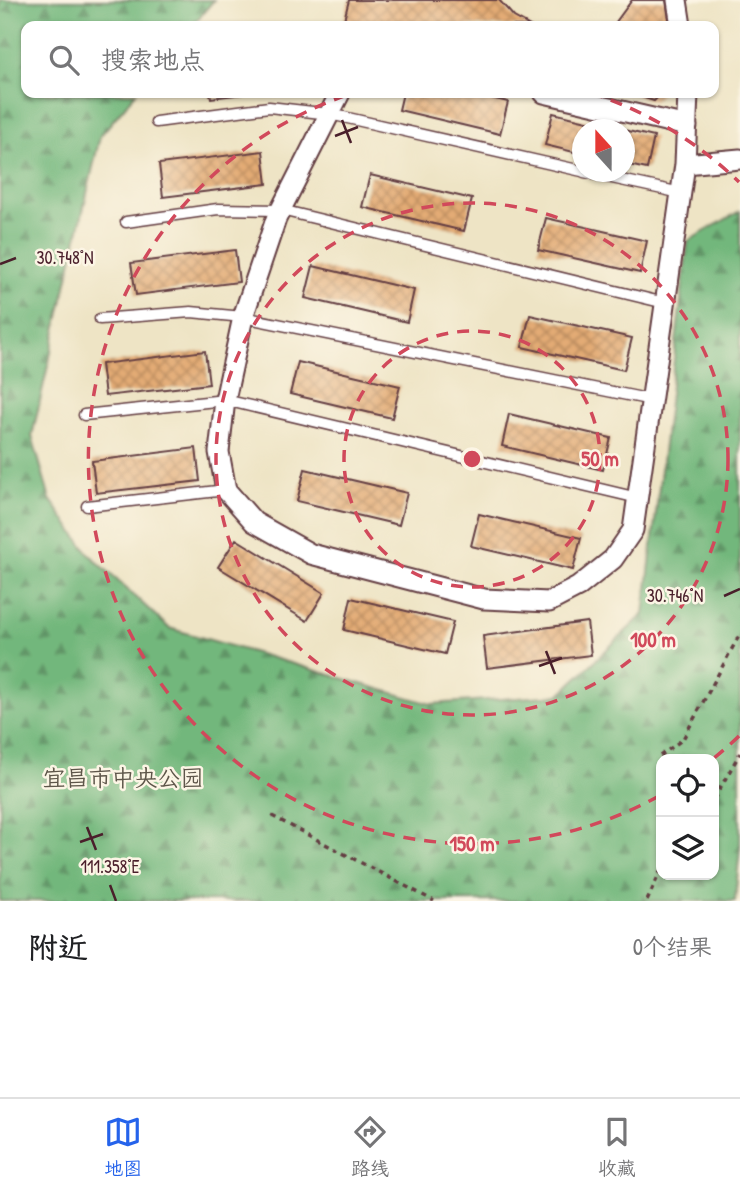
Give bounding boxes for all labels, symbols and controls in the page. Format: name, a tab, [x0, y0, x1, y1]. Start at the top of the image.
search box	[21, 21, 719, 98]
icon: search	[45, 41, 83, 79]
text: 搜索地点	[101, 42, 205, 77]
north arrow	[572, 119, 635, 182]
text: 30.748°N	[36, 245, 94, 270]
text: 50 m	[581, 444, 619, 473]
centre of rings	[460, 447, 484, 471]
text: 30.746°N	[647, 583, 703, 608]
text: 100 m	[630, 625, 676, 654]
map controls	[656, 754, 719, 880]
button: locate	[656, 754, 719, 817]
park label: 宜昌市中央公园	[43, 762, 204, 793]
button: layers	[656, 817, 719, 880]
text: 150 m	[449, 829, 495, 858]
text: 111.358°E	[80, 854, 140, 879]
text: 附近	[28, 927, 88, 967]
text: 0个结果	[633, 931, 712, 962]
tab: 地图	[104, 1113, 142, 1181]
tab: 路线	[351, 1113, 389, 1181]
tab: 收藏	[598, 1113, 636, 1181]

